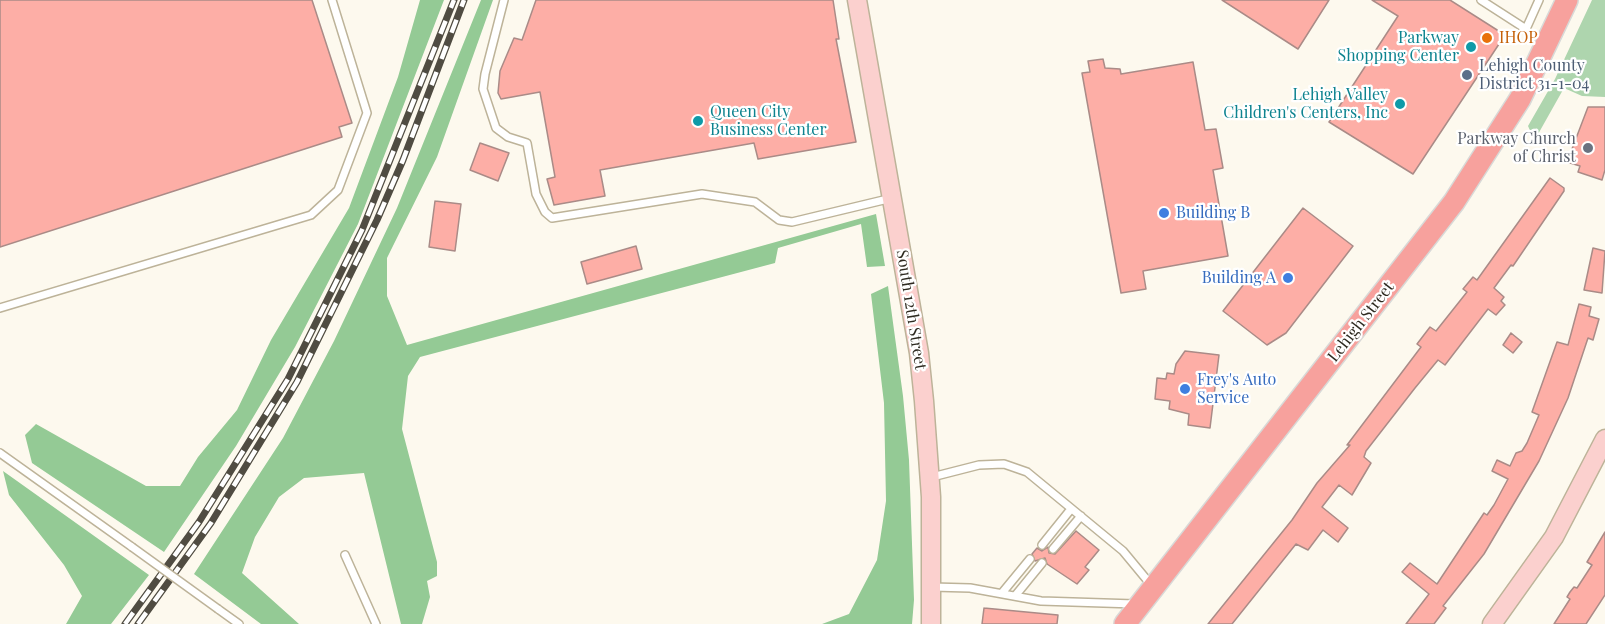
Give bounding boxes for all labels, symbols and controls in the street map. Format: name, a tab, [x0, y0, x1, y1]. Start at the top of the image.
place label: Parkway Shopping Center	[1338, 28, 1459, 66]
place label: IHOP	[1499, 28, 1537, 48]
marker: IHOP	[1480, 31, 1494, 45]
marker: Parkway Shopping Center	[1464, 40, 1478, 54]
place label: Lehigh County District 31-1-04	[1479, 56, 1589, 94]
marker: Lehigh County District 31-1-04	[1460, 68, 1474, 82]
place label: Lehigh Valley Children's Centers, Inc	[1223, 85, 1388, 123]
marker: Lehigh Valley Children's Centers, Inc	[1393, 97, 1407, 111]
place label: Queen City Business Center	[710, 102, 827, 140]
marker: Queen City Business Center	[691, 114, 705, 128]
place label: Parkway Church of Christ	[1457, 129, 1576, 167]
marker: Parkway Church of Christ	[1581, 141, 1595, 155]
place label: Building B	[1176, 203, 1250, 223]
marker: Building B	[1157, 206, 1171, 220]
street label: South 12th Street	[892, 249, 930, 371]
place label: Building A	[1202, 268, 1276, 288]
marker: Building A	[1281, 271, 1295, 285]
street label: Lehigh Street	[1324, 278, 1398, 366]
place label: Frey's Auto Service	[1197, 370, 1276, 408]
marker: Frey's Auto Service	[1178, 382, 1192, 396]

